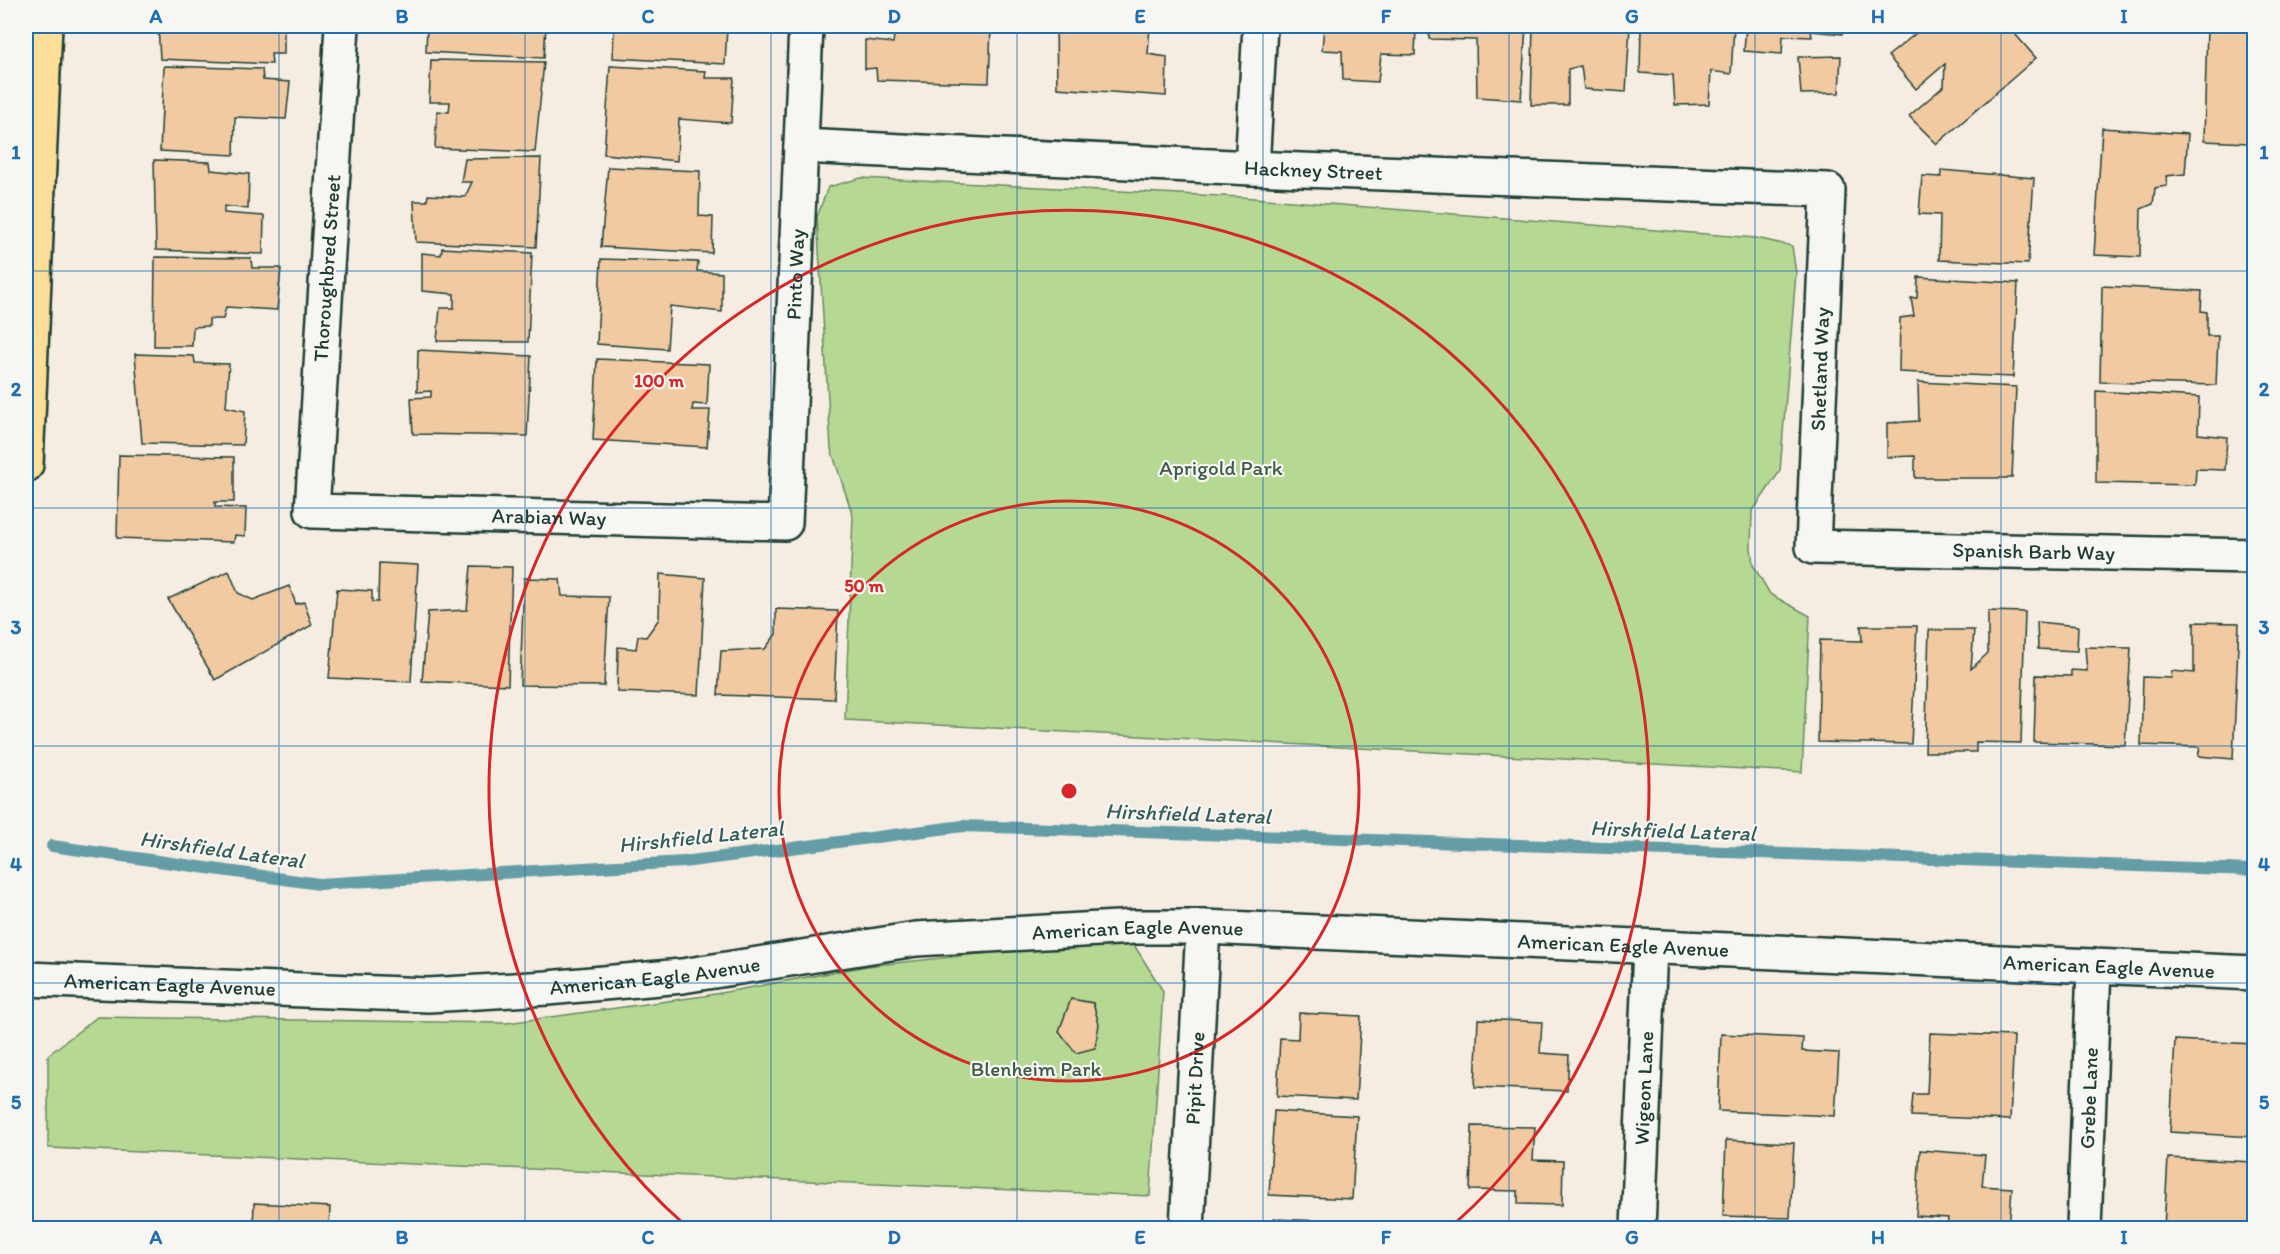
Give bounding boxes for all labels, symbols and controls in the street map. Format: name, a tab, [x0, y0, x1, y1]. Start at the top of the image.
text: A	[149, 4, 163, 28]
text: B	[396, 4, 409, 28]
text: C	[642, 4, 655, 28]
text: D	[887, 4, 901, 28]
text: E	[1134, 4, 1146, 28]
text: F	[1381, 4, 1392, 28]
text: G	[1625, 4, 1639, 28]
text: H	[1871, 4, 1885, 28]
text: I	[2120, 4, 2128, 28]
text: 1	[11, 140, 21, 164]
text: 1	[2259, 140, 2269, 164]
street label: Hackney Street	[1244, 155, 1383, 185]
street label: Thoroughbred Street	[307, 173, 346, 362]
street label: Pinto Way	[781, 228, 809, 320]
street label: Shetland Way	[1805, 307, 1834, 431]
text: 100 m	[634, 370, 685, 392]
text: 2	[11, 377, 22, 401]
text: 2	[2259, 377, 2270, 401]
park label: Aprigold Park	[1159, 455, 1283, 480]
street label: Arabian Way	[491, 503, 607, 530]
street label: Spanish Barb Way	[1952, 537, 2115, 565]
text: 50 m	[844, 575, 885, 597]
text: 3	[11, 615, 22, 639]
text: 3	[2259, 615, 2270, 639]
centre of rings	[1059, 781, 1079, 801]
water label: Hirshfield Lateral	[1105, 797, 1273, 830]
water label: Hirshfield Lateral	[617, 814, 787, 859]
water label: Hirshfield Lateral	[1590, 814, 1758, 847]
water label: Hirshfield Lateral	[138, 825, 308, 875]
text: 4	[10, 852, 22, 876]
text: 4	[2258, 852, 2270, 876]
street label: American Eagle Avenue	[1031, 914, 1244, 945]
street label: American Eagle Avenue	[1517, 928, 1730, 962]
street label: American Eagle Avenue	[2002, 949, 2215, 983]
street label: American Eagle Avenue	[548, 951, 762, 1000]
street label: American Eagle Avenue	[64, 968, 276, 1001]
street label: Pipit Drive	[1180, 1031, 1209, 1125]
street label: Wigeon Lane	[1629, 1031, 1658, 1146]
street label: Grebe Lane	[2074, 1047, 2103, 1150]
park label: Blenheim Park	[971, 1056, 1101, 1081]
text: 5	[11, 1090, 22, 1114]
text: 5	[2259, 1090, 2270, 1114]
text: A	[149, 1225, 163, 1249]
text: B	[396, 1225, 409, 1249]
text: C	[642, 1225, 655, 1249]
text: D	[887, 1225, 901, 1249]
text: E	[1134, 1225, 1146, 1249]
text: F	[1381, 1225, 1392, 1249]
text: G	[1625, 1225, 1639, 1249]
text: H	[1871, 1225, 1885, 1249]
text: I	[2120, 1225, 2128, 1249]

